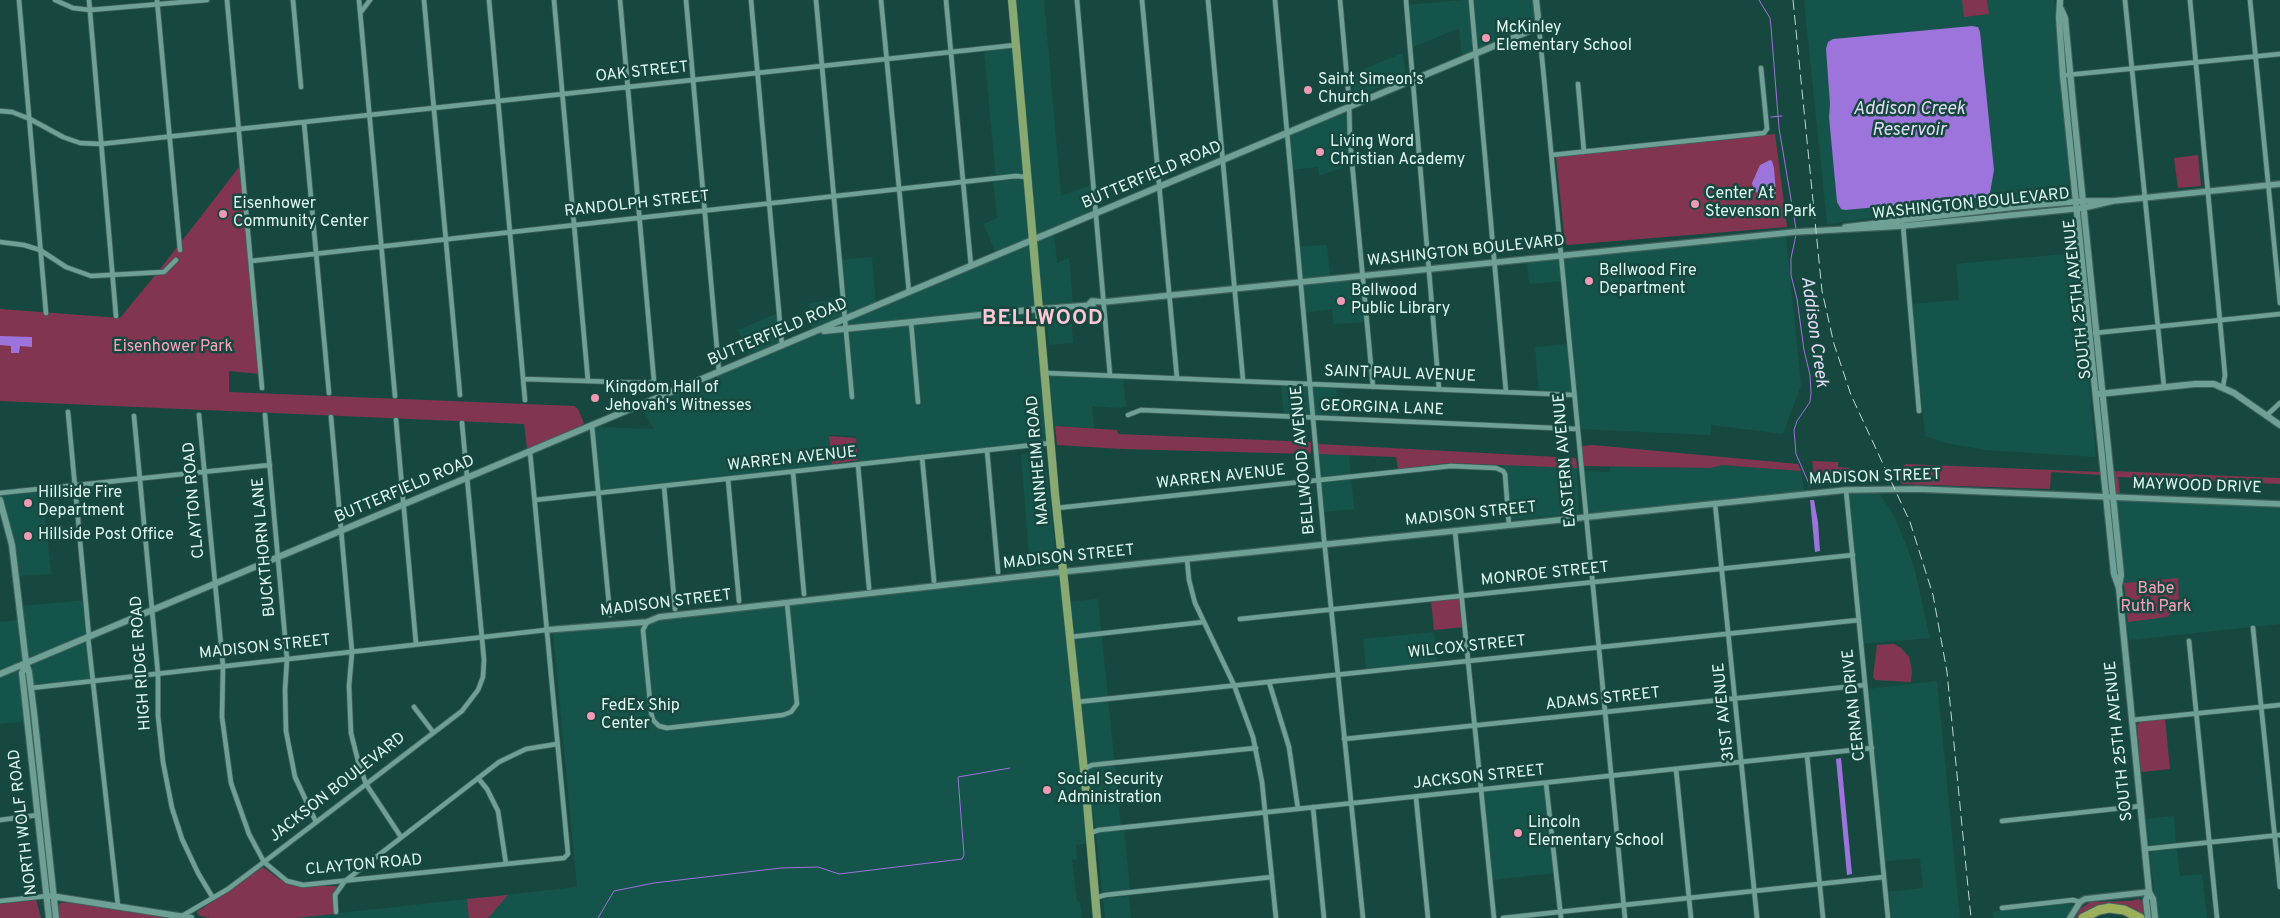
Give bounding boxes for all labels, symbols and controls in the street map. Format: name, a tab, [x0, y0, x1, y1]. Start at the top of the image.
place label: McKinley Elementary School	[1496, 19, 1632, 57]
marker: McKinley Elementary School	[1480, 32, 1492, 44]
street label: OAK STREET	[595, 59, 689, 87]
place label: Saint Simeon's Church	[1318, 71, 1424, 109]
marker: Saint Simeon's Church	[1302, 84, 1314, 96]
water label: Addison Creek Reservoir	[1853, 99, 1965, 142]
place label: Living Word Christian Academy	[1330, 133, 1465, 171]
street label: BUTTERFIELD ROAD	[1079, 138, 1225, 214]
marker: Living Word Christian Academy	[1314, 146, 1326, 158]
place label: Center At Stevenson Park	[1705, 185, 1816, 223]
street label: WASHINGTON BOULEVARD	[1871, 185, 2071, 225]
street label: RANDOLPH STREET	[563, 188, 711, 222]
place label: Eisenhower Community Center	[233, 195, 369, 233]
marker: Center At Stevenson Park	[1689, 198, 1701, 210]
marker: Eisenhower Community Center	[217, 208, 229, 220]
street label: SOUTH 25TH AVENUE	[2061, 218, 2097, 380]
street label: WASHINGTON BOULEVARD	[1366, 232, 1566, 272]
place label: Bellwood Fire Department	[1599, 262, 1697, 300]
marker: Bellwood Fire Department	[1583, 275, 1595, 287]
water label: Addison Creek	[1795, 275, 1831, 389]
place label: Bellwood Public Library	[1351, 282, 1450, 320]
street label: BUTTERFIELD ROAD	[705, 295, 851, 371]
marker: Bellwood Public Library	[1335, 295, 1347, 307]
district label: BELLWOOD	[981, 307, 1105, 333]
park label: Eisenhower Park	[113, 338, 233, 358]
street label: SAINT PAUL AVENUE	[1324, 363, 1476, 387]
place label: Kingdom Hall of Jehovah's Witnesses	[605, 379, 752, 417]
street label: BELLWOOD AVENUE	[1288, 385, 1320, 535]
marker: Kingdom Hall of Jehovah's Witnesses	[589, 392, 601, 404]
street label: EASTERN AVENUE	[1551, 392, 1581, 528]
street label: MANNHEIM ROAD	[1024, 394, 1054, 526]
street label: GEORGINA LANE	[1320, 397, 1444, 421]
street label: CLAYTON ROAD	[180, 441, 210, 559]
street label: WARREN AVENUE	[726, 444, 858, 476]
street label: BUTTERFIELD ROAD	[332, 452, 478, 528]
street label: WARREN AVENUE	[1155, 462, 1287, 494]
street label: MADISON STREET	[1809, 466, 1941, 490]
street label: MAYWOOD DRIVE	[2132, 475, 2262, 499]
street label: BUCKTHORN LANE	[249, 476, 281, 618]
place label: Hillside Fire Department	[38, 484, 125, 522]
marker: Hillside Fire Department	[22, 497, 34, 509]
street label: MADISON STREET	[1404, 499, 1538, 531]
place label: Hillside Post Office	[38, 526, 174, 546]
marker: Hillside Post Office	[22, 530, 34, 542]
street label: MADISON STREET	[1002, 542, 1136, 574]
street label: MONROE STREET	[1480, 559, 1610, 591]
park label: Babe Ruth Park	[2121, 580, 2191, 618]
street label: MADISON STREET	[599, 586, 733, 622]
street label: HIGH RIDGE ROAD	[128, 595, 156, 731]
street label: MADISON STREET	[198, 632, 332, 664]
street label: WILCOX STREET	[1407, 632, 1527, 664]
street label: CERNAN DRIVE	[1840, 648, 1870, 762]
street label: SOUTH 25TH AVENUE	[2102, 660, 2138, 822]
street label: 31ST AVENUE	[1710, 662, 1740, 762]
street label: ADAMS STREET	[1545, 684, 1661, 716]
place label: FedEx Ship Center	[601, 697, 680, 735]
marker: FedEx Ship Center	[585, 710, 597, 722]
street label: JACKSON BOULEVARD	[266, 729, 410, 847]
street label: NORTH WOLF ROAD	[6, 748, 42, 896]
street label: JACKSON STREET	[1412, 762, 1546, 794]
place label: Social Security Administration	[1057, 771, 1163, 809]
marker: Social Security Administration	[1041, 784, 1053, 796]
place label: Lincoln Elementary School	[1528, 814, 1664, 852]
marker: Lincoln Elementary School	[1512, 827, 1524, 839]
street label: CLAYTON ROAD	[305, 851, 423, 881]

